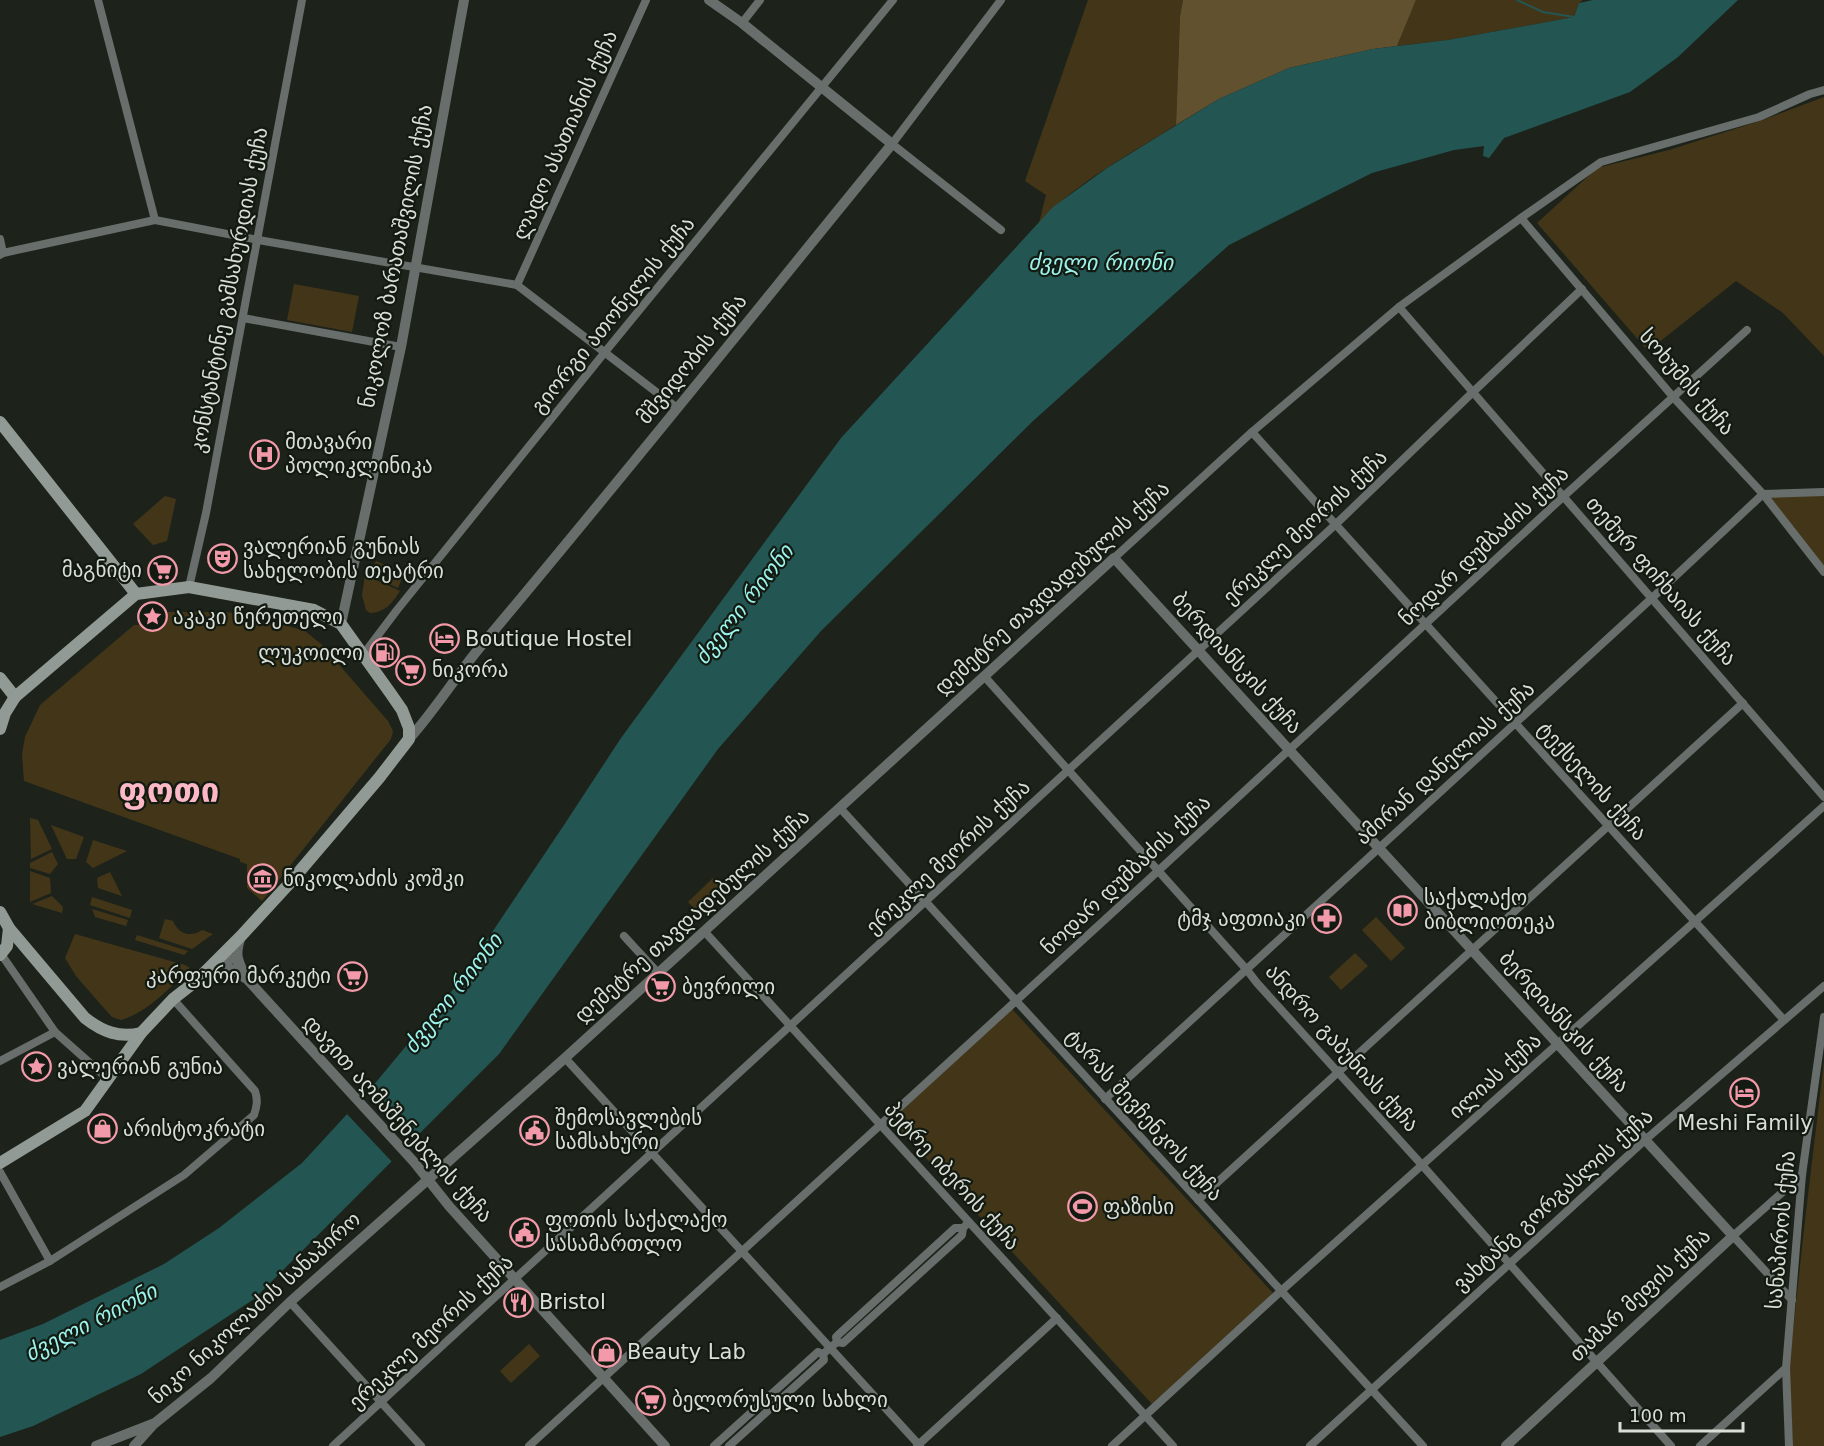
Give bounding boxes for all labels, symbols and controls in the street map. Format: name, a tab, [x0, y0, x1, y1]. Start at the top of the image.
street label: ლადო ასათიანის ქუჩა	[508, 26, 622, 244]
street label: ნიკოლოზ ბარათაშვილის ქუჩა	[355, 102, 437, 410]
street label: კონსტანტინე გამსახურდიას ქუჩა	[186, 125, 272, 455]
street label: გიორგი ათონელის ქუჩა	[526, 212, 700, 418]
water label: ძველი რიონი	[1029, 250, 1175, 275]
street label: მშვიდობის ქუჩა	[632, 289, 752, 429]
street label: სოხუმის ქუჩა	[1635, 324, 1739, 440]
place label: მთავარი პოლიკლინიკა	[285, 430, 433, 478]
hospital icon: მთავარი პოლიკლინიკა	[248, 438, 280, 470]
street label: ერეკლე მეორის ქუჩა	[1218, 445, 1392, 609]
street label: ნოდარ დუმბაძის ქუჩა	[1395, 461, 1573, 631]
street label: დემეტრე თავდადებულის ქუჩა	[930, 476, 1174, 700]
street label: თემურ ფიჩხაიას ქუჩა	[1581, 492, 1741, 670]
place label: ვალერიან გუნიას სახელობის თეატრი	[243, 535, 444, 583]
water label: ძველი რიონი	[690, 538, 799, 669]
theatre icon: ვალერიან გუნიას სახელობის თეატრი	[206, 543, 238, 575]
supermarket icon: მაგნიტი	[147, 554, 179, 586]
place label: მაგნიტი	[62, 558, 142, 582]
street label: ბერდიანსკის ქუჩა	[1167, 588, 1307, 738]
place icon: აკაკი წერეთელი	[136, 601, 168, 633]
place label: აკაკი წერეთელი	[173, 605, 343, 629]
hotel icon: Boutique Hostel	[428, 623, 460, 655]
place label: Boutique Hostel	[465, 627, 632, 651]
fuel station icon: ლუკოილი	[368, 637, 400, 669]
place label: ლუკოილი	[258, 641, 363, 665]
supermarket icon: ნიკორა	[395, 654, 427, 686]
place label: ნიკორა	[432, 658, 508, 682]
street label: ამირან დანელიას ქუჩა	[1351, 676, 1539, 850]
street label: ტექსელის ქუჩა	[1533, 717, 1651, 845]
district label: ფოთი	[119, 771, 219, 810]
street label: ერეკლე მეორის ქუჩა	[861, 775, 1035, 939]
street label: ნოდარ დუმბაძის ქუჩა	[1037, 790, 1215, 960]
street label: დემეტრე თავდადებულის ქუჩა	[570, 804, 814, 1028]
museum icon: ნიკოლაძის კოშკი	[246, 863, 278, 895]
place label: ნიკოლაძის კოშკი	[283, 867, 464, 891]
place label: საქალაქო ბიბლიოთეკა	[1424, 886, 1555, 934]
library icon: საქალაქო ბიბლიოთეკა	[1387, 894, 1419, 926]
pharmacy icon: ტმჯ აფთიაკი	[1311, 903, 1343, 935]
place label: ტმჯ აფთიაკი	[1177, 907, 1306, 931]
water label: ძველი რიონი	[399, 927, 508, 1058]
street label: ბერდიანსკის ქუჩა	[1494, 947, 1634, 1097]
street label: ანდრო გაბუნიას ქუჩა	[1260, 959, 1424, 1137]
supermarket icon: კარფური მარკეტი	[336, 960, 368, 992]
place label: კარფური მარკეტი	[146, 964, 331, 988]
supermarket icon: ბევრილი	[645, 971, 677, 1003]
place label: ბევრილი	[682, 975, 775, 999]
street label: დავით აღმაშენებლის ქუჩა	[299, 1011, 497, 1227]
street label: ტარას შევჩენკოს ქუჩა	[1061, 1024, 1227, 1206]
street label: ილიას ქუჩა	[1444, 1028, 1546, 1124]
place icon: ვალერიან გუნია	[20, 1051, 52, 1083]
place label: ვალერიან გუნია	[57, 1055, 223, 1079]
hotel icon: Meshi Family	[1729, 1076, 1761, 1108]
street label: პეტრე იბერის ქუჩა	[879, 1097, 1025, 1255]
street label: ვახტანგ გორგასლის ქუჩა	[1448, 1104, 1658, 1296]
place label: შემოსავლების სამსახური	[555, 1106, 702, 1154]
place label: Meshi Family	[1677, 1111, 1813, 1135]
shop icon: არისტოკრატი	[86, 1113, 118, 1145]
public building icon: შემოსავლების სამსახური	[518, 1114, 550, 1146]
place label: არისტოკრატი	[123, 1117, 265, 1141]
street label: სანაპიროს ქუჩა	[1762, 1150, 1800, 1310]
sports icon: ფაზისი	[1066, 1191, 1098, 1223]
place label: ფაზისი	[1103, 1195, 1174, 1219]
street label: ნიკო ნიკოლაძის სანაპირო	[145, 1207, 365, 1409]
place label: ფოთის საქალაქო სასამართლო	[545, 1208, 728, 1256]
public building icon: ფოთის საქალაქო სასამართლო	[508, 1216, 540, 1248]
street label: თამარ მეფის ქუჩა	[1565, 1224, 1715, 1366]
street label: ერეკლე მეორის ქუჩა	[344, 1250, 518, 1414]
water label: ძველი რიონი	[21, 1277, 163, 1366]
restaurant icon: Bristol	[502, 1286, 534, 1318]
place label: Bristol	[539, 1290, 606, 1314]
shop icon: Beauty Lab	[590, 1336, 622, 1368]
place label: Beauty Lab	[627, 1340, 746, 1364]
supermarket icon: ბელორუსული სახლი	[635, 1384, 667, 1416]
place label: ბელორუსული სახლი	[672, 1388, 888, 1412]
scale bar	[1620, 1395, 1743, 1433]
text: 100 m	[1629, 1405, 1687, 1426]

